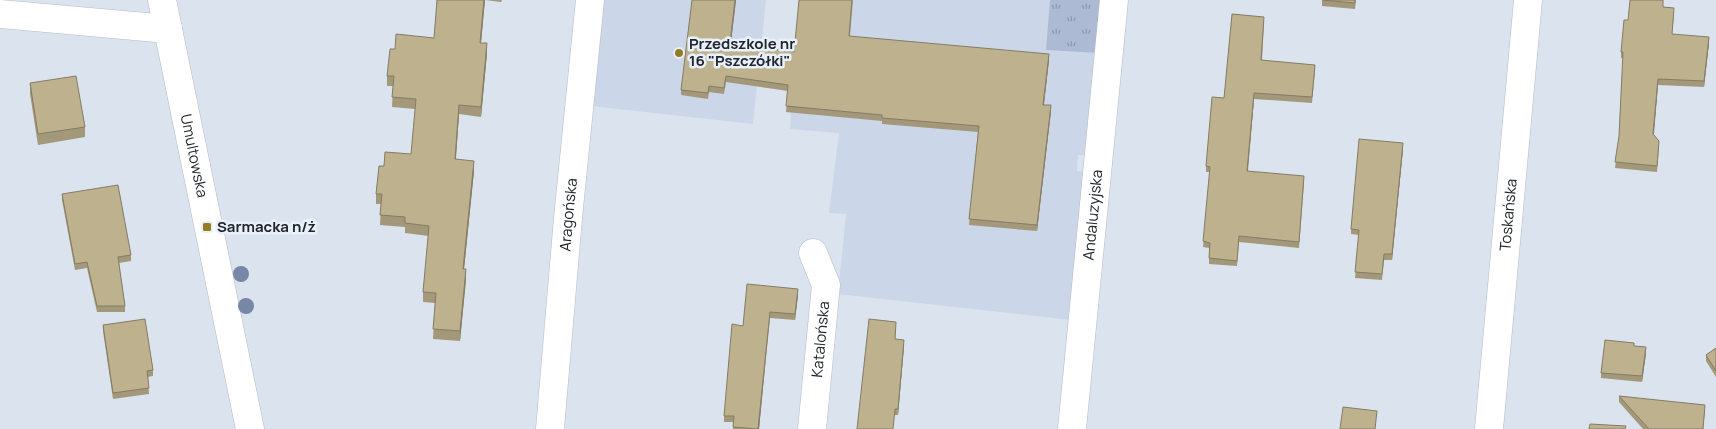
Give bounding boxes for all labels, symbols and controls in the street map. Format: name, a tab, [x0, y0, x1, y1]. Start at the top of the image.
place label: Przedszkole nr 16 "Pszczółki"	[689, 33, 795, 71]
marker: Przedszkole nr 16 "Pszczółki"	[673, 47, 685, 59]
street label: Umultowska	[176, 112, 213, 199]
street label: Andaluzyjska	[1078, 169, 1107, 261]
street label: Aragońska	[554, 177, 582, 252]
street label: Toskańska	[1494, 178, 1522, 252]
place label: Sarmacka n/ż	[217, 216, 316, 237]
marker: Sarmacka n/ż	[201, 221, 213, 233]
street label: Katalońska	[806, 300, 834, 379]

